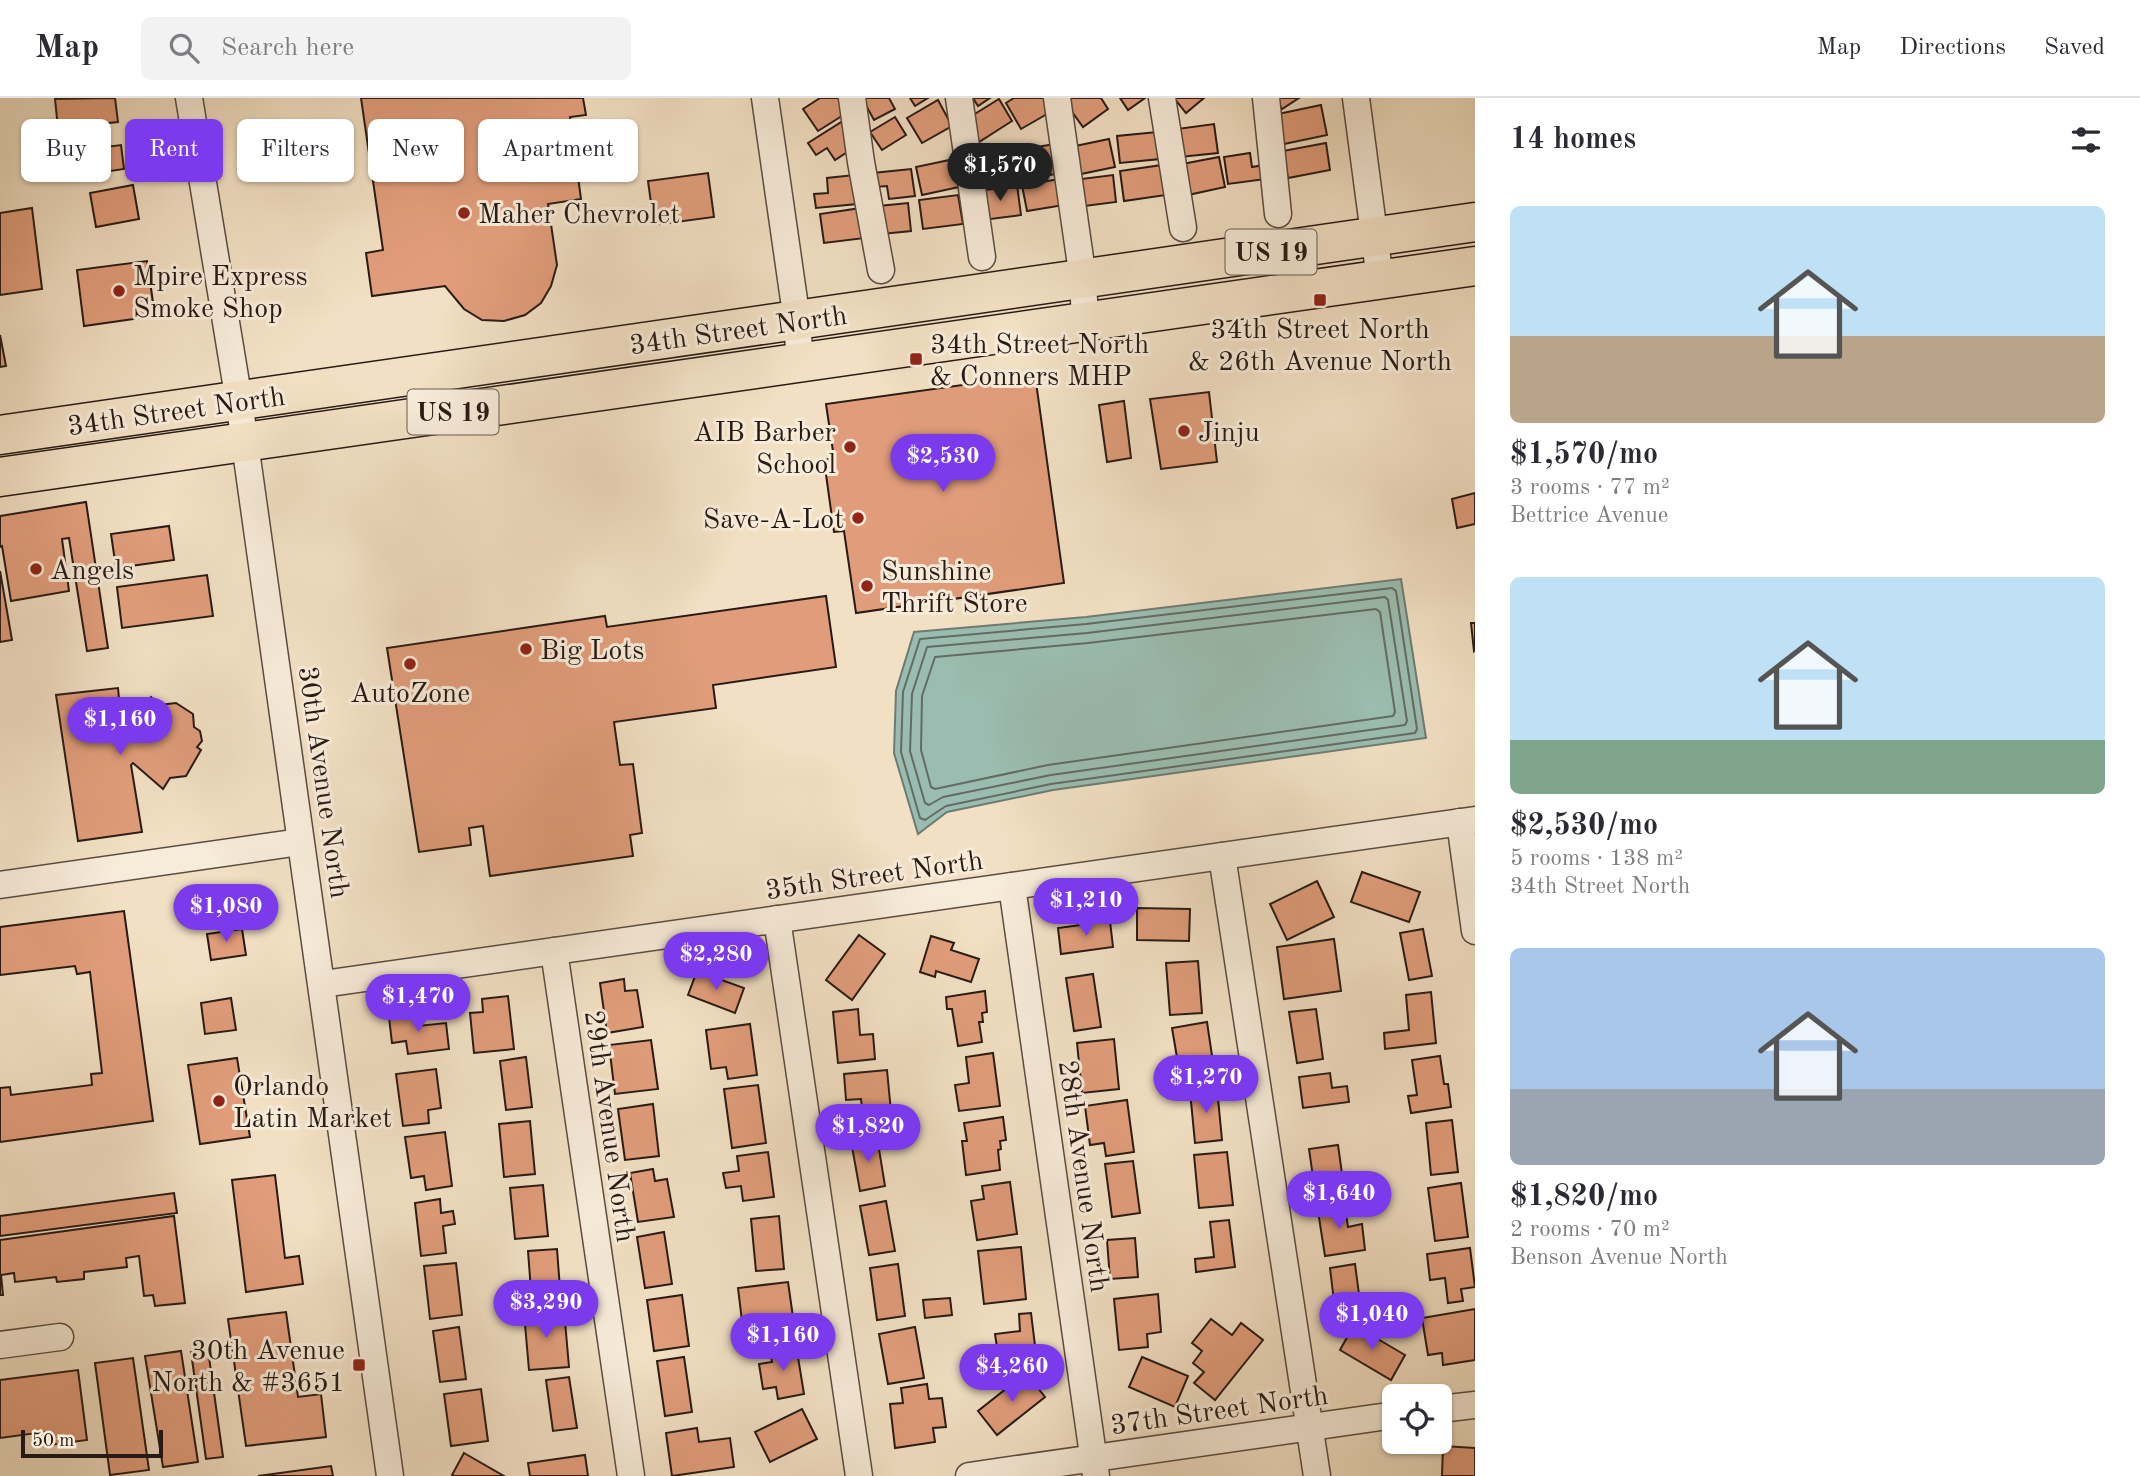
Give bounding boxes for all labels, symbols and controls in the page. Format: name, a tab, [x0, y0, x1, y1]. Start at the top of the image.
search box	[141, 17, 631, 80]
icon: search	[165, 29, 203, 67]
text: Map	[35, 32, 99, 65]
text: Search here	[221, 35, 354, 61]
text: Map	[1817, 36, 1861, 60]
text: Directions	[1899, 36, 2006, 60]
text: Saved	[2044, 36, 2105, 60]
chip: Buy	[21, 119, 111, 182]
chip: Rent	[125, 119, 223, 182]
chip: Filters	[237, 119, 354, 182]
chip: New	[368, 119, 464, 182]
chip: Apartment	[478, 119, 638, 182]
icon: filters	[2067, 121, 2105, 159]
text: 14 homes	[1510, 125, 1636, 155]
pin: $1,570	[943, 144, 1057, 203]
text: $1,570	[963, 154, 1037, 177]
place label: Maher Chevrolet	[478, 202, 680, 230]
marker: Maher Chevrolet	[456, 205, 472, 221]
road number: US 19	[1226, 230, 1316, 274]
icon: home	[1745, 251, 1871, 377]
place label: Mpire Express Smoke Shop	[133, 264, 308, 324]
marker: Mpire Express Smoke Shop	[111, 283, 127, 299]
marker: 34th Street North & 26th Avenue North	[1312, 292, 1328, 308]
street label: 34th Street North	[628, 303, 849, 361]
place label: 34th Street North & 26th Avenue North	[1188, 317, 1452, 377]
place label: 34th Street North & Conners MHP	[930, 332, 1149, 392]
marker: 34th Street North & Conners MHP	[908, 351, 924, 367]
street label: 34th Street North	[66, 384, 287, 442]
road number: US 19	[407, 390, 498, 434]
place label: AIB Barber School	[693, 420, 836, 480]
place label: Jinju	[1198, 420, 1260, 448]
marker: Jinju	[1176, 423, 1192, 439]
pin: $2,530	[886, 434, 1000, 494]
marker: AIB Barber School	[842, 439, 858, 455]
text: $1,570/mo	[1510, 440, 1658, 470]
text: $2,530	[906, 445, 980, 468]
text: 3 rooms · 77 m²	[1510, 476, 1670, 499]
text: Bettrice Avenue	[1510, 504, 1668, 527]
place label: Save-A-Lot	[703, 507, 844, 535]
marker: Save-A-Lot	[850, 510, 866, 526]
place label: Angels	[50, 558, 134, 586]
place label: Sunshine Thrift Store	[881, 559, 1028, 619]
marker: Angels	[28, 561, 44, 577]
marker: Sunshine Thrift Store	[859, 578, 875, 594]
icon: home	[1745, 622, 1871, 748]
place label: Big Lots	[540, 638, 644, 666]
marker: Big Lots	[518, 641, 534, 657]
marker: AutoZone	[402, 656, 418, 672]
street label: 30th Avenue North	[292, 665, 352, 900]
place label: AutoZone	[350, 681, 470, 709]
pin: $1,160	[63, 698, 177, 757]
text: $1,160	[83, 708, 157, 731]
text: $2,530/mo	[1510, 811, 1658, 841]
text: 5 rooms · 138 m²	[1510, 847, 1683, 870]
street label: 35th Street North	[764, 848, 985, 906]
text: 34th Street North	[1510, 875, 1690, 898]
pin: $1,210	[1029, 878, 1143, 938]
pin: $1,080	[169, 884, 283, 944]
text: $1,210	[1049, 889, 1123, 912]
text: $1,080	[189, 895, 263, 918]
pin: $2,280	[659, 932, 773, 992]
text: $2,280	[679, 943, 753, 966]
pin: $1,470	[361, 974, 475, 1034]
text: $1,470	[381, 985, 455, 1008]
icon: home	[1745, 993, 1871, 1119]
street label: 29th Avenue North	[578, 1009, 638, 1244]
pin: $1,270	[1149, 1056, 1263, 1115]
street label: 28th Avenue North	[1052, 1059, 1112, 1294]
text: $1,270	[1169, 1066, 1243, 1089]
place label: Orlando Latin Market	[233, 1074, 392, 1134]
marker: Orlando Latin Market	[211, 1093, 227, 1109]
pin: $1,820	[811, 1104, 925, 1164]
text: $1,820	[831, 1115, 905, 1138]
pin: $1,640	[1282, 1172, 1396, 1231]
text: $1,640	[1302, 1182, 1376, 1205]
text: $1,820/mo	[1510, 1182, 1658, 1212]
text: 2 rooms · 70 m²	[1510, 1218, 1670, 1241]
text: Benson Avenue North	[1510, 1246, 1728, 1269]
pin: $3,290	[489, 1280, 603, 1340]
text: $3,290	[509, 1291, 583, 1314]
pin: $1,040	[1315, 1292, 1429, 1352]
text: $1,040	[1335, 1303, 1409, 1326]
pin: $1,160	[726, 1314, 840, 1373]
text: $1,160	[746, 1324, 820, 1347]
place label: 30th Avenue North & #3651	[151, 1338, 345, 1398]
pin: $4,260	[955, 1344, 1069, 1404]
text: $4,260	[975, 1355, 1049, 1378]
marker: 30th Avenue North & #3651	[351, 1357, 367, 1373]
street label: 37th Street North	[1109, 1383, 1330, 1441]
map controls	[1382, 1384, 1452, 1454]
button: locate	[1382, 1384, 1452, 1454]
scale bar	[21, 1427, 163, 1459]
text: 50 m	[32, 1432, 74, 1451]

